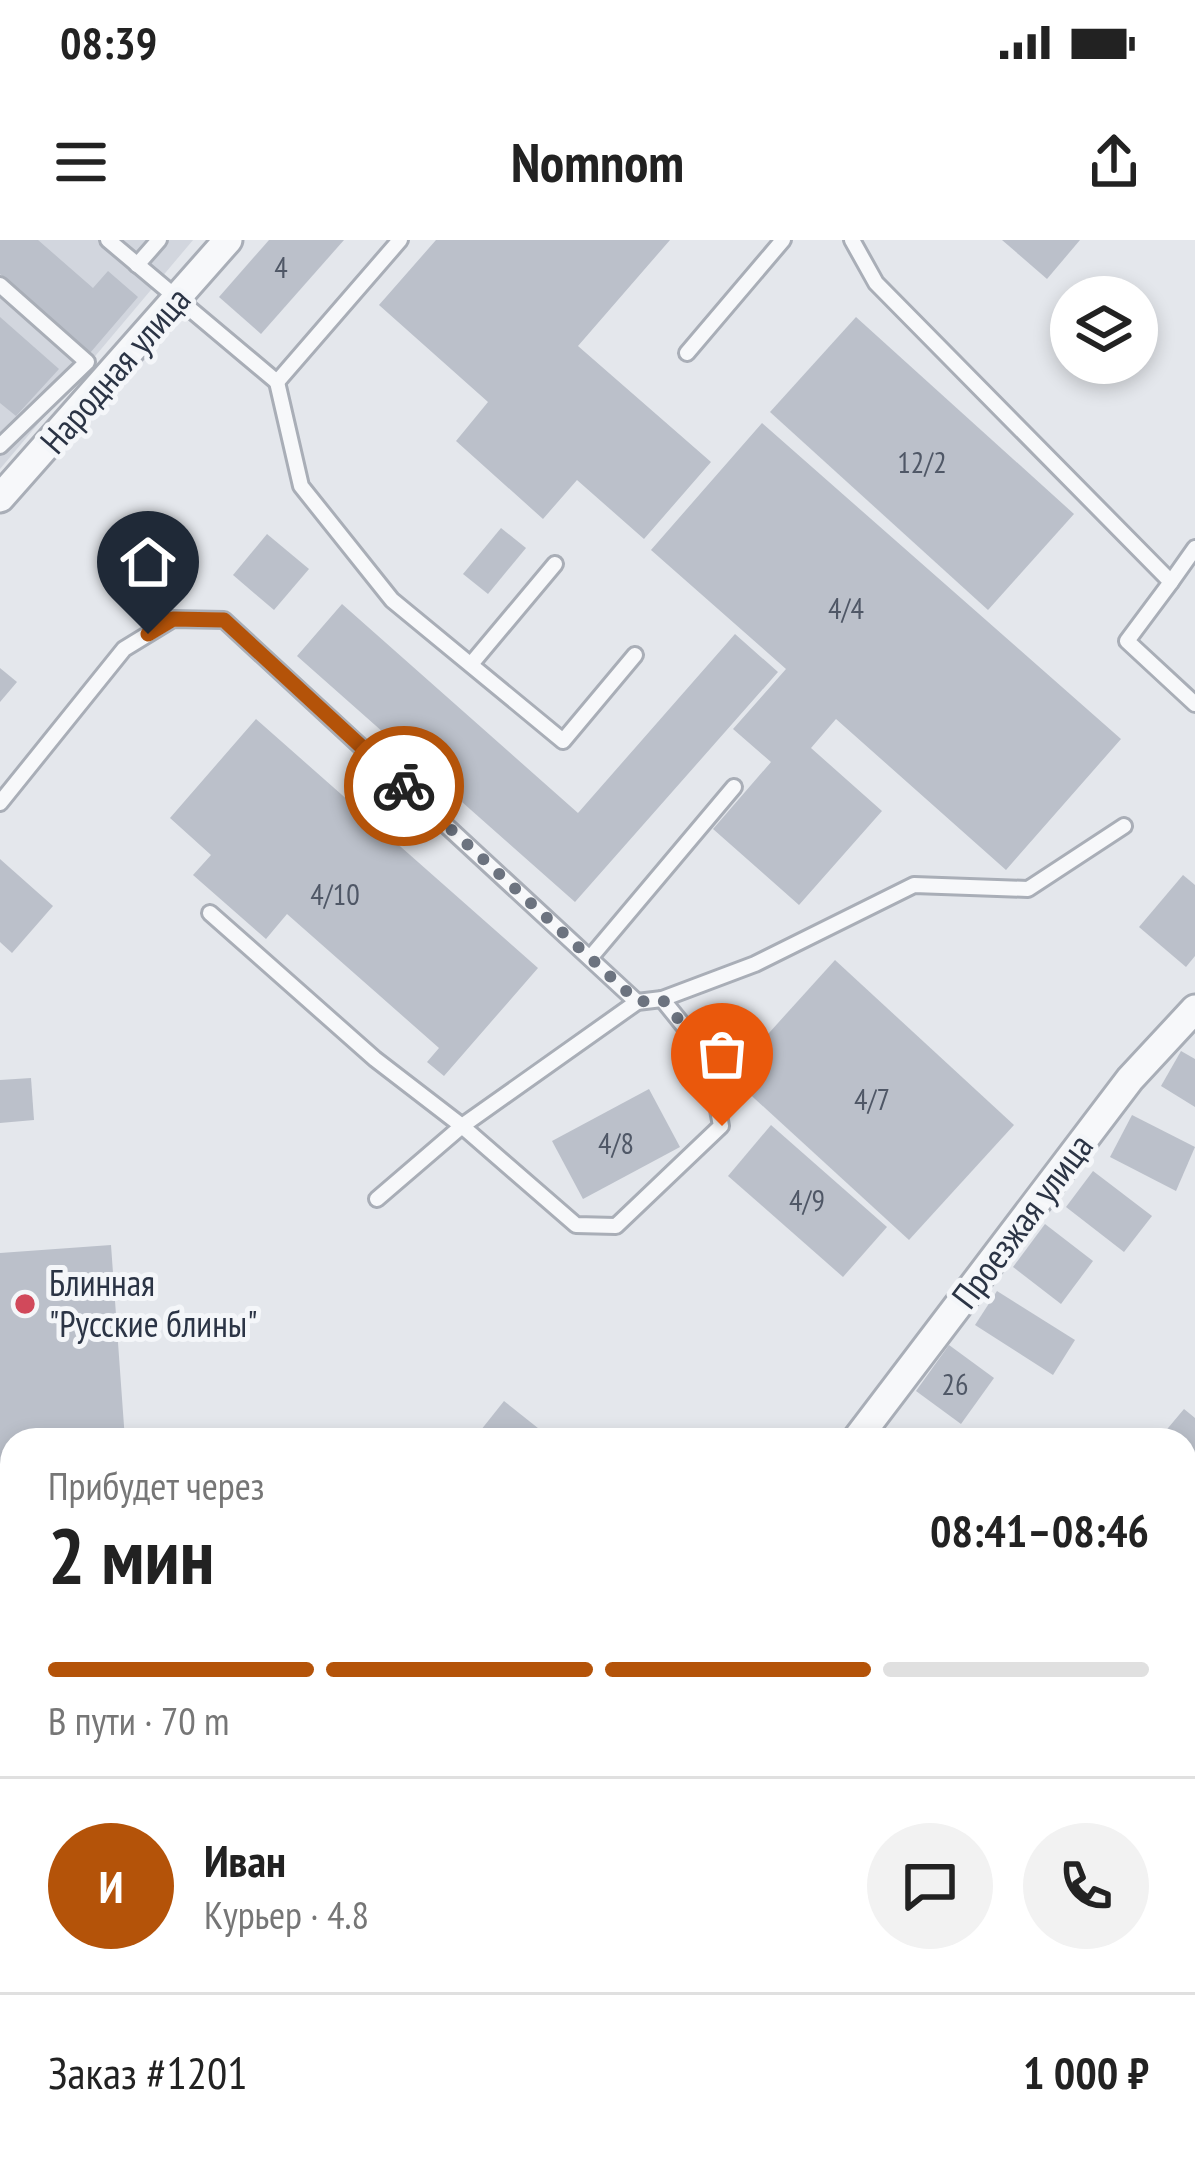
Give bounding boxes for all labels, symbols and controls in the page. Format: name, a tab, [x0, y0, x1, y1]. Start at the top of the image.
text: 08:39	[60, 13, 157, 71]
text: Nomnom	[511, 127, 684, 197]
icon: menu	[48, 129, 114, 195]
icon: share	[1081, 129, 1147, 195]
house number: 4	[274, 247, 288, 286]
map controls	[1050, 276, 1158, 384]
button: layers	[1050, 276, 1158, 384]
street label: Народная улица	[29, 277, 200, 463]
house number: 12/2	[897, 442, 947, 481]
pin	[97, 511, 199, 634]
icon: home	[115, 529, 181, 595]
house number: 4/4	[828, 588, 864, 627]
courier	[344, 726, 464, 846]
icon: bike	[371, 753, 437, 819]
house number: 4/10	[310, 874, 360, 913]
pin	[671, 1003, 773, 1126]
icon: bag	[689, 1021, 755, 1087]
house number: 4/7	[854, 1079, 890, 1118]
house number: 4/8	[598, 1123, 634, 1162]
street label: Проезжая улица	[941, 1124, 1103, 1317]
house number: 4/9	[789, 1180, 825, 1219]
place label: Блинная "Русские блины"	[49, 1259, 257, 1347]
marker: Блинная "Русские блины"	[12, 1291, 38, 1317]
house number: 26	[942, 1364, 969, 1403]
text: Прибудет через	[48, 1460, 265, 1511]
text: 08:41–08:46	[930, 1501, 1149, 1559]
text: 2 мин	[48, 1505, 214, 1606]
text: В пути · 70 m	[48, 1695, 230, 1746]
button: chat	[867, 1823, 993, 1949]
button: phone	[1023, 1823, 1149, 1949]
text: Иван	[204, 1831, 286, 1889]
text: И	[99, 1857, 123, 1915]
text: Курьер · 4.8	[204, 1889, 369, 1940]
text: Заказ #1201	[48, 2043, 248, 2101]
text: 1 000 ₽	[1023, 2043, 1149, 2101]

